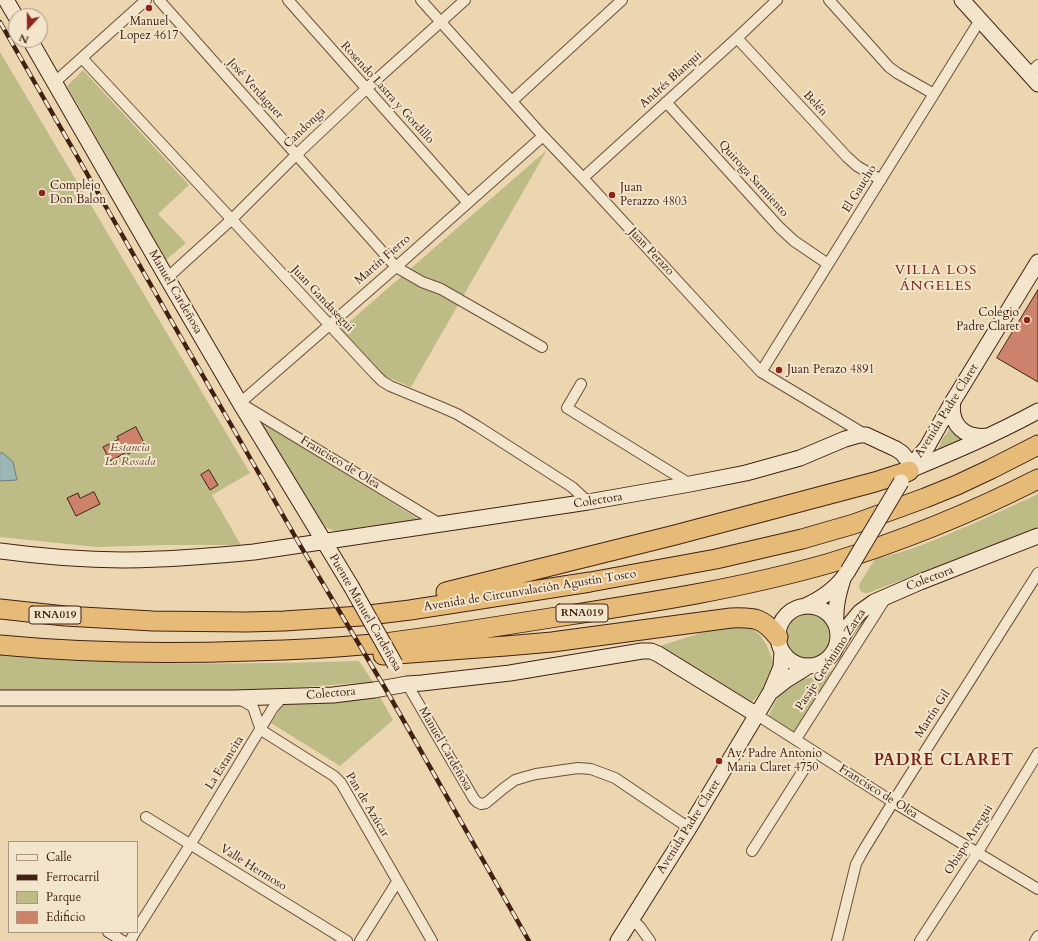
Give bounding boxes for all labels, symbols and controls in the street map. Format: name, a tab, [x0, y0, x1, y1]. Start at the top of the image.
marker: Manuel Lopez 4617	[144, 3, 154, 13]
north arrow	[8, 8, 48, 48]
place label: Manuel Lopez 4617	[120, 15, 178, 43]
text: N	[17, 30, 31, 47]
street label: Rosendo Lastra y Gordillo	[337, 39, 437, 147]
street label: Andrés Blanqui	[637, 48, 705, 112]
street label: José Verdaguer	[224, 56, 286, 122]
street label: Belén	[800, 89, 830, 119]
street label: Candonga	[281, 104, 329, 152]
street label: Quiroga Sarmiento	[715, 138, 791, 220]
street label: El Gaucho	[840, 163, 880, 215]
place label: Complejo Don Balon	[50, 179, 106, 207]
place label: Juan Perazzo 4803	[620, 181, 687, 209]
marker: Complejo Don Balon	[37, 188, 47, 198]
marker: Juan Perazzo 4803	[607, 190, 617, 200]
street label: Juan Perazo	[625, 225, 677, 279]
street label: Martín Fierro	[352, 232, 414, 288]
street label: Manuel Cardeñosa	[145, 247, 205, 337]
street label: Juan Gandasegui	[288, 263, 356, 335]
district label: VILLA LOS ÁNGELES	[895, 263, 977, 296]
place label: Colegio Padre Claret	[956, 306, 1019, 334]
marker: Colegio Padre Claret	[1022, 315, 1032, 325]
street label: Avenida Padre Claret	[912, 361, 982, 461]
place label: Juan Perazo 4891	[787, 363, 875, 377]
marker: Juan Perazo 4891	[774, 365, 784, 375]
street label: Francisco de Olea	[298, 434, 382, 492]
park label: Estancia La Rosada	[105, 441, 155, 469]
street label: Colectora	[572, 490, 624, 512]
street label: Puente Manuel Cardeñosa	[325, 552, 405, 674]
street label: Colectora	[904, 563, 956, 595]
street label: Avenida de Circunvalación Agustín Tosco	[423, 567, 637, 615]
road number: RNA019	[556, 604, 608, 622]
road number: RNA019	[29, 606, 81, 624]
street label: Pasaje Gerónimo Zarza	[793, 607, 869, 713]
street label: Colectora	[306, 685, 356, 703]
street label: Martín Gil	[912, 687, 954, 741]
street label: Manuel Cardeñosa	[415, 704, 475, 794]
street label: La Estancita	[203, 733, 247, 793]
place label: Av. Padre Antonio Maria Claret 4750	[727, 747, 822, 775]
district label: PADRE CLARET	[874, 751, 1014, 771]
marker: Av. Padre Antonio Maria Claret 4750	[714, 756, 724, 766]
street label: Francisco de Olea	[836, 762, 920, 822]
street label: Pan de Azúcar	[342, 770, 392, 840]
street label: Avenida Padre Claret	[654, 777, 724, 877]
street label: Obispo Arregui	[942, 802, 996, 878]
legend	[8, 841, 138, 933]
street label: Valle Hermoso	[217, 842, 289, 894]
text: Calle	[46, 849, 72, 865]
text: Ferrocarril	[46, 869, 99, 885]
text: Parque	[46, 889, 81, 905]
text: Edificio	[46, 909, 85, 925]

